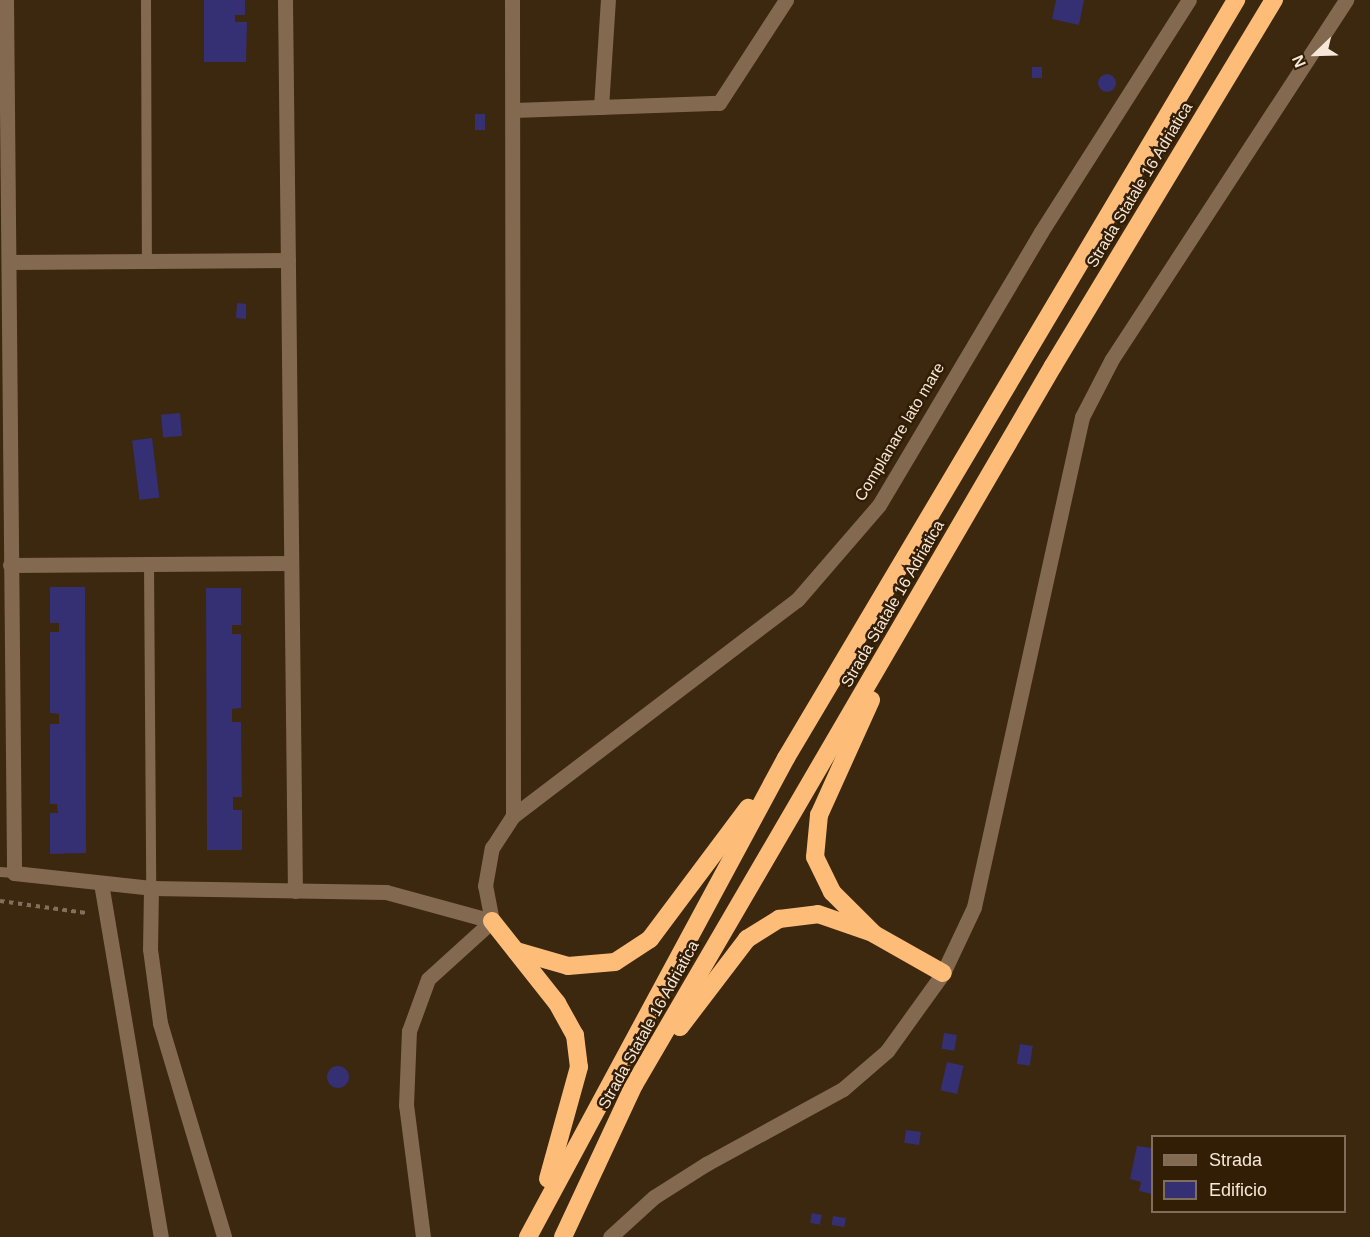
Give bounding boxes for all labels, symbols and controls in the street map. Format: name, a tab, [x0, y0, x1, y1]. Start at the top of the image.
north arrow	[1286, 24, 1346, 84]
text: N	[1289, 53, 1309, 70]
street label: Strada Statale 16 Adriatica	[1083, 98, 1197, 272]
street label: Complanare lato mare	[851, 359, 949, 505]
street label: Strada Statale 16 Adriatica	[837, 517, 949, 691]
street label: Strada Statale 16 Adriatica	[594, 937, 704, 1113]
legend	[1151, 1135, 1346, 1213]
text: Strada	[1209, 1150, 1262, 1170]
text: Edificio	[1209, 1180, 1267, 1200]

